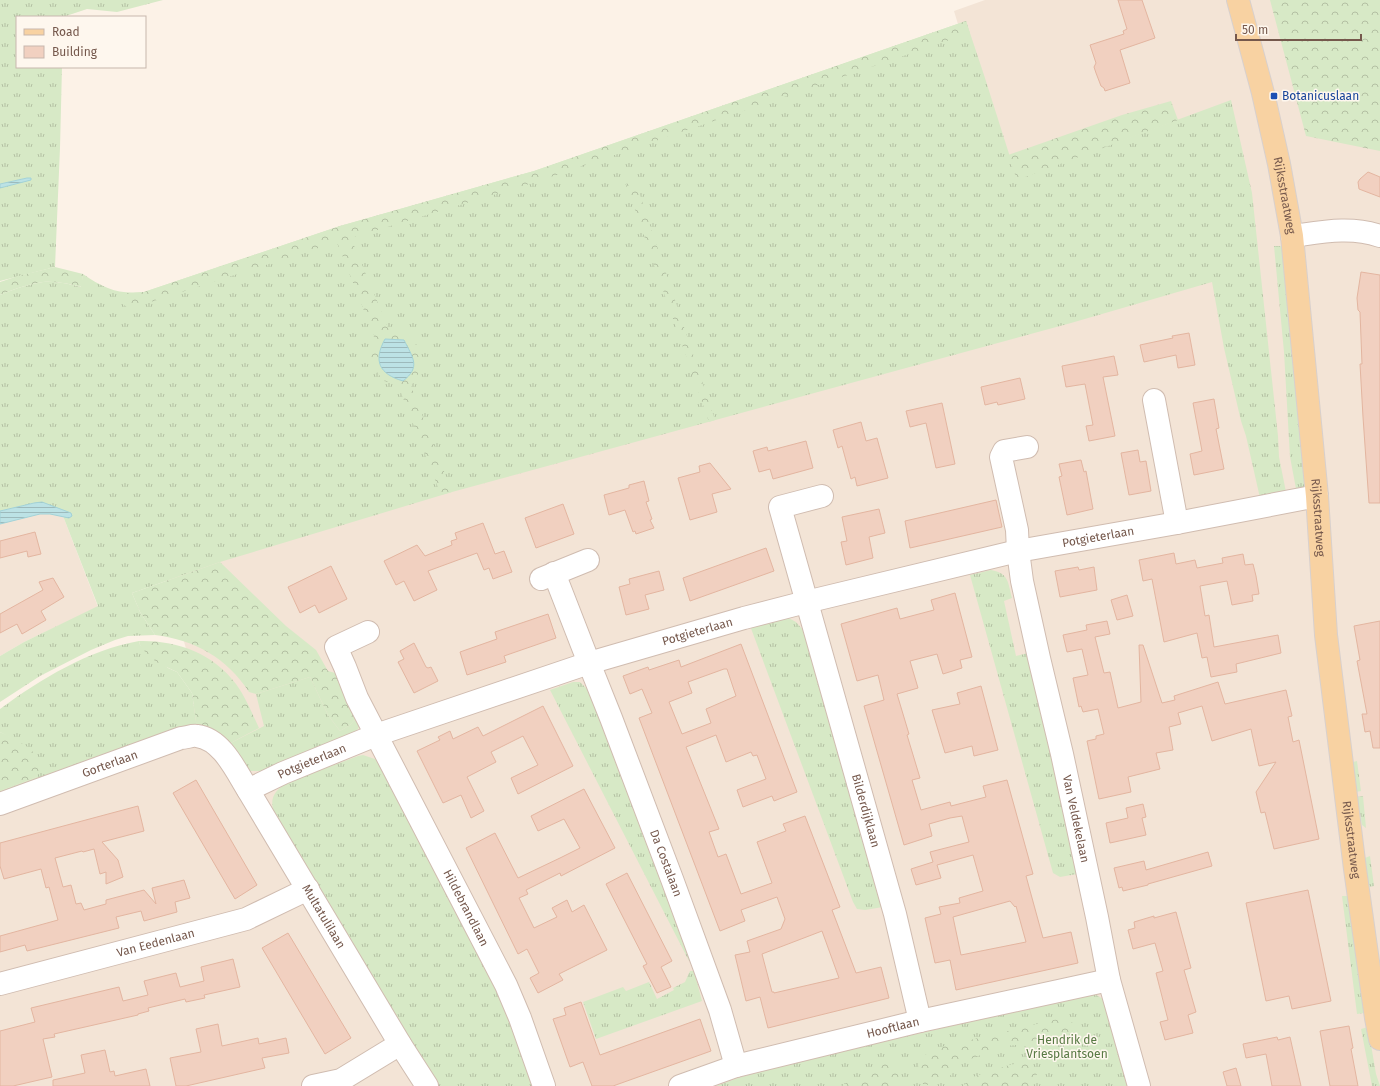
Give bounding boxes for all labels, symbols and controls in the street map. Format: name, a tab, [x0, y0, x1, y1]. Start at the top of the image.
legend	[16, 16, 146, 68]
scale bar	[1236, 16, 1361, 42]
text: 50 m	[1242, 23, 1268, 37]
text: Road	[52, 25, 80, 39]
text: Building	[52, 45, 98, 59]
place label: Botanicuslaan	[1282, 89, 1359, 103]
marker: Botanicuslaan	[1269, 91, 1279, 101]
street label: Rijksstraatweg	[1271, 155, 1299, 236]
street label: Rijksstraatweg	[1308, 478, 1328, 558]
street label: Potgieterlaan	[1061, 524, 1135, 550]
street label: Potgieterlaan	[660, 615, 734, 648]
street label: Potgieterlaan	[275, 741, 348, 782]
street label: Gorterlaan	[80, 747, 140, 780]
street label: Bilderdijklaan	[849, 772, 883, 849]
street label: Van Veldekelaan	[1060, 774, 1092, 864]
street label: Rijksstraatweg	[1340, 800, 1363, 880]
street label: Da Costalaan	[647, 828, 685, 899]
street label: Hildebrandlaan	[440, 867, 492, 949]
street label: Multatulilaan	[299, 882, 348, 951]
street label: Van Eedenlaan	[115, 926, 196, 960]
street label: Hooftlaan	[865, 1014, 921, 1041]
park label: Hendrik de Vriesplantsoen	[1026, 1033, 1108, 1061]

